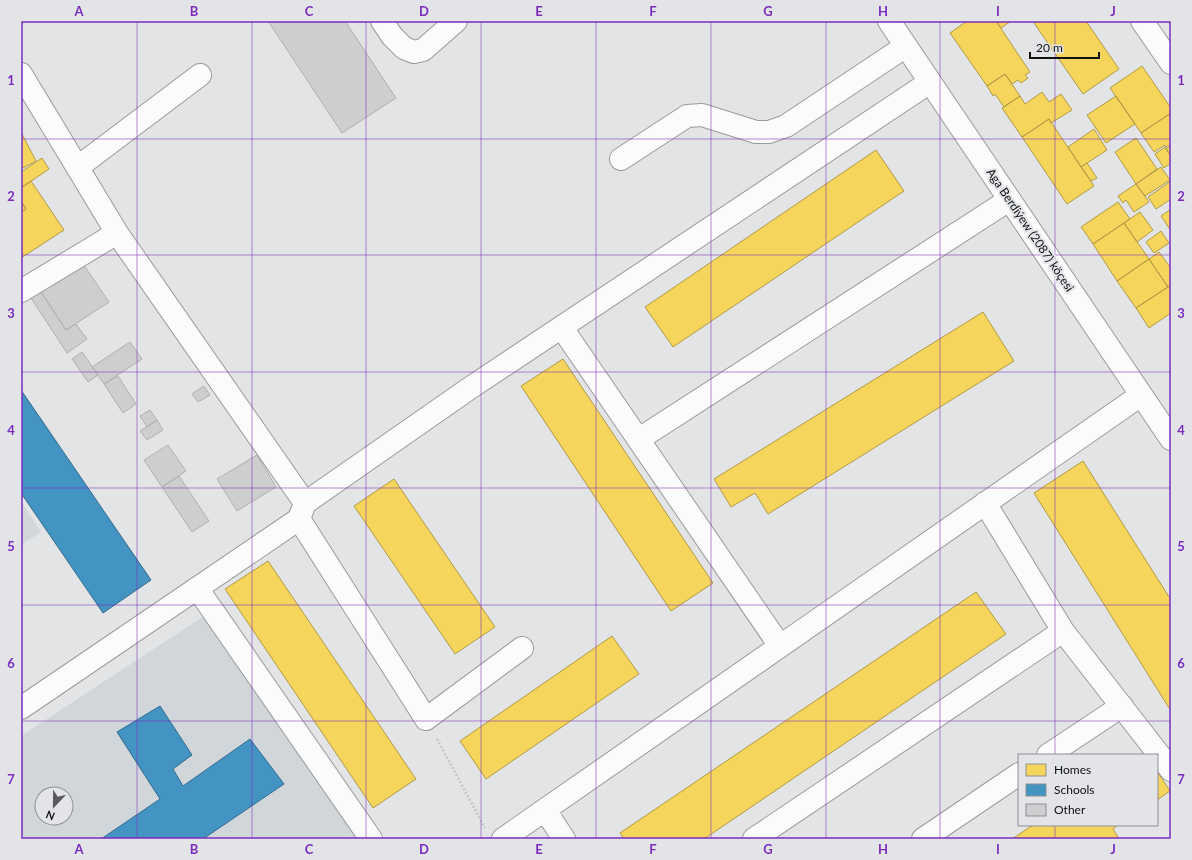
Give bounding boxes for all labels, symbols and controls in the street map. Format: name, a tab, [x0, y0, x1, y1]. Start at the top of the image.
text: A	[73, 3, 84, 19]
text: B	[190, 3, 199, 19]
text: C	[305, 3, 314, 19]
text: D	[419, 3, 429, 19]
text: E	[535, 3, 543, 19]
text: F	[649, 3, 657, 19]
text: G	[763, 3, 773, 19]
text: H	[878, 3, 888, 19]
text: I	[996, 3, 1000, 19]
text: J	[1110, 3, 1116, 19]
scale bar	[1030, 34, 1099, 60]
text: 20 m	[1036, 40, 1063, 55]
text: 1	[7, 72, 15, 88]
text: 1	[1177, 72, 1185, 88]
street label: Aga Berdiýew (2087) köçesi	[983, 165, 1077, 294]
text: 2	[7, 188, 15, 204]
text: 2	[1177, 188, 1185, 204]
text: 3	[7, 305, 15, 321]
text: 3	[1177, 305, 1185, 321]
text: 4	[7, 422, 15, 438]
text: 4	[1177, 422, 1185, 438]
text: 5	[7, 538, 15, 554]
text: 5	[1177, 538, 1185, 554]
text: 6	[7, 655, 15, 671]
text: 6	[1177, 655, 1185, 671]
legend	[1018, 754, 1158, 826]
text: Homes	[1054, 762, 1091, 777]
text: 7	[7, 771, 15, 787]
text: 7	[1177, 771, 1185, 787]
text: Schools	[1054, 782, 1095, 797]
north arrow	[34, 786, 74, 826]
text: Other	[1054, 802, 1086, 817]
text: N	[44, 808, 56, 823]
text: A	[73, 841, 84, 857]
text: B	[190, 841, 199, 857]
text: C	[305, 841, 314, 857]
text: D	[419, 841, 429, 857]
text: E	[535, 841, 543, 857]
text: F	[649, 841, 657, 857]
text: G	[763, 841, 773, 857]
text: H	[878, 841, 888, 857]
text: I	[996, 841, 1000, 857]
text: J	[1110, 841, 1116, 857]

